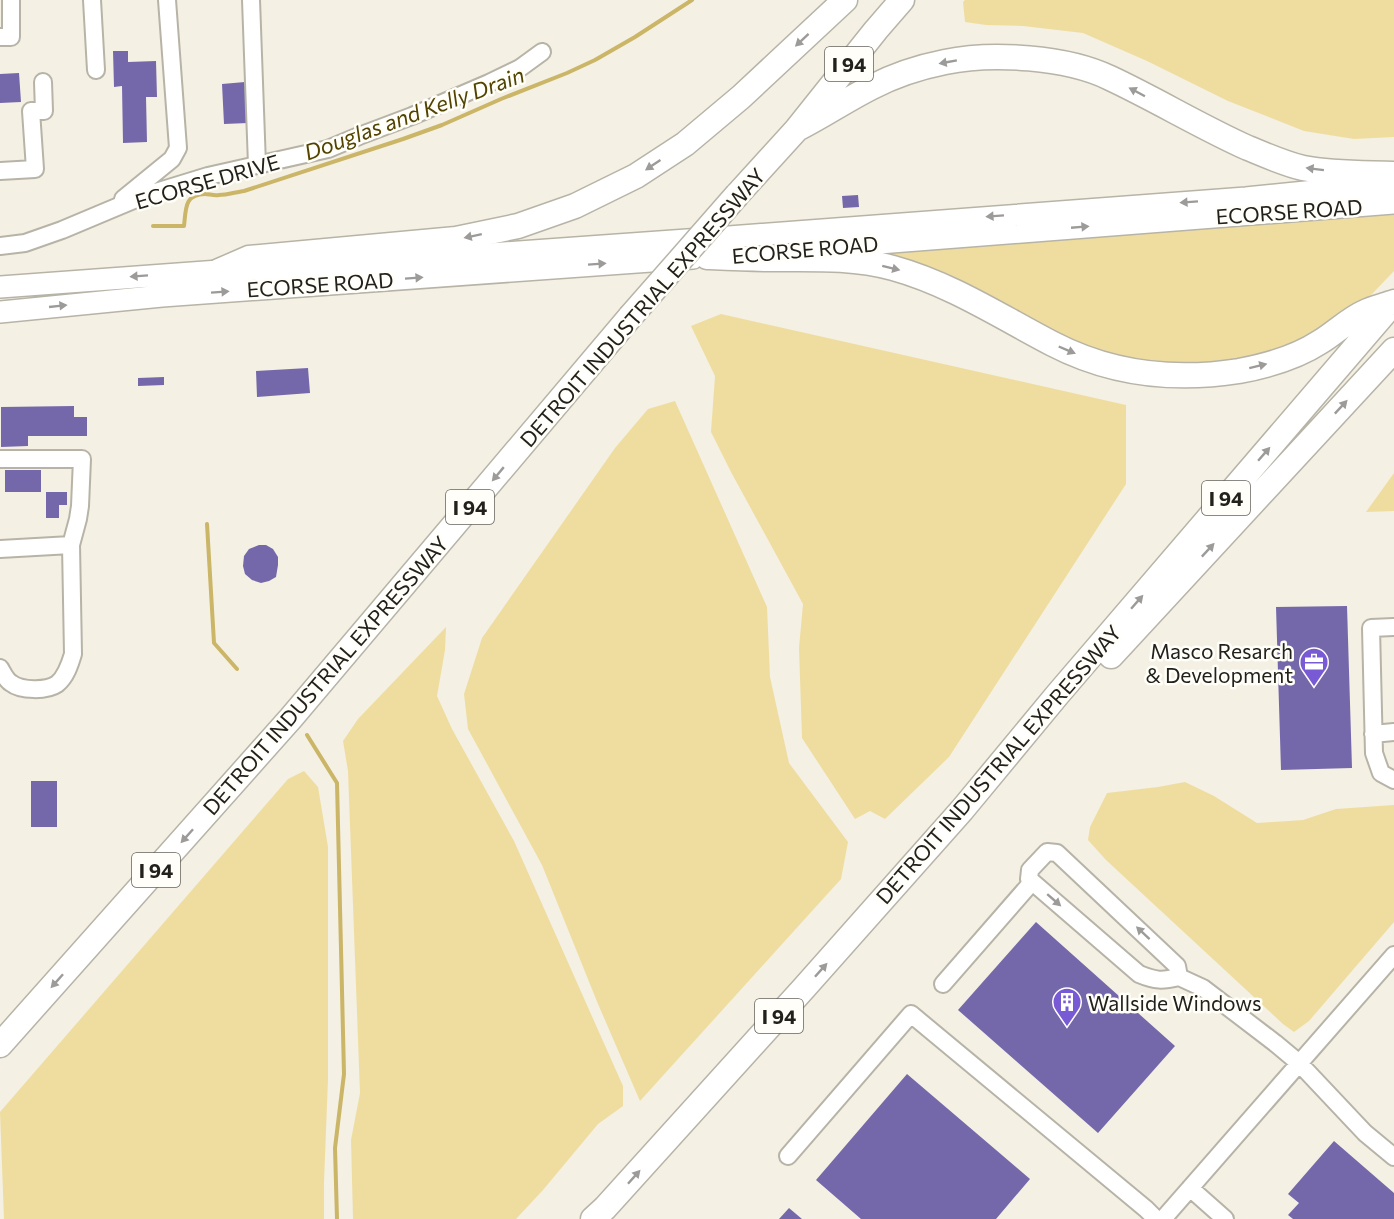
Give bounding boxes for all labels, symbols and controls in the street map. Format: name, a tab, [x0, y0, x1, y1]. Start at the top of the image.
one-way arrow	[795, 33, 810, 47]
road number: I 94	[825, 47, 873, 81]
one-way arrow	[939, 58, 958, 67]
water label: Douglas and Kelly Drain	[300, 61, 528, 165]
one-way arrow	[1128, 87, 1145, 97]
street label: ECORSE DRIVE	[132, 148, 282, 214]
one-way arrow	[646, 159, 662, 171]
street label: DETROIT INDUSTRIAL EXPRESSWAY	[514, 162, 770, 451]
one-way arrow	[1305, 164, 1324, 174]
street label: ECORSE ROAD	[1215, 193, 1363, 229]
one-way arrow	[1180, 197, 1199, 207]
one-way arrow	[985, 211, 1004, 221]
one-way arrow	[1070, 222, 1089, 232]
street label: ECORSE ROAD	[731, 230, 879, 268]
one-way arrow	[463, 232, 482, 241]
one-way arrow	[588, 260, 607, 269]
one-way arrow	[882, 264, 900, 273]
street label: ECORSE ROAD	[246, 266, 394, 302]
one-way arrow	[130, 272, 149, 281]
one-way arrow	[405, 273, 424, 282]
one-way arrow	[210, 287, 229, 297]
one-way arrow	[49, 301, 68, 311]
one-way arrow	[1059, 345, 1077, 355]
one-way arrow	[1249, 361, 1267, 370]
one-way arrow	[1334, 400, 1347, 415]
one-way arrow	[1257, 447, 1270, 462]
one-way arrow	[491, 466, 504, 482]
road number: I 94	[1202, 481, 1250, 515]
road number: I 94	[446, 490, 494, 524]
street label: DETROIT INDUSTRIAL EXPRESSWAY	[197, 530, 453, 819]
one-way arrow	[1201, 543, 1215, 558]
one-way arrow	[1130, 595, 1143, 610]
street label: DETROIT INDUSTRIAL EXPRESSWAY	[870, 619, 1126, 908]
place label: Masco Resarch & Development	[1145, 638, 1293, 687]
office icon: Masco Resarch & Development	[1298, 646, 1330, 688]
one-way arrow	[180, 828, 194, 843]
road number: I 94	[132, 853, 180, 887]
one-way arrow	[1046, 893, 1061, 907]
one-way arrow	[1136, 927, 1151, 940]
one-way arrow	[814, 962, 828, 977]
one-way arrow	[51, 973, 64, 988]
building icon: Wallside Windows	[1051, 986, 1083, 1028]
place label: Wallside Windows	[1088, 990, 1262, 1015]
road number: I 94	[755, 999, 803, 1033]
one-way arrow	[626, 1170, 640, 1184]

